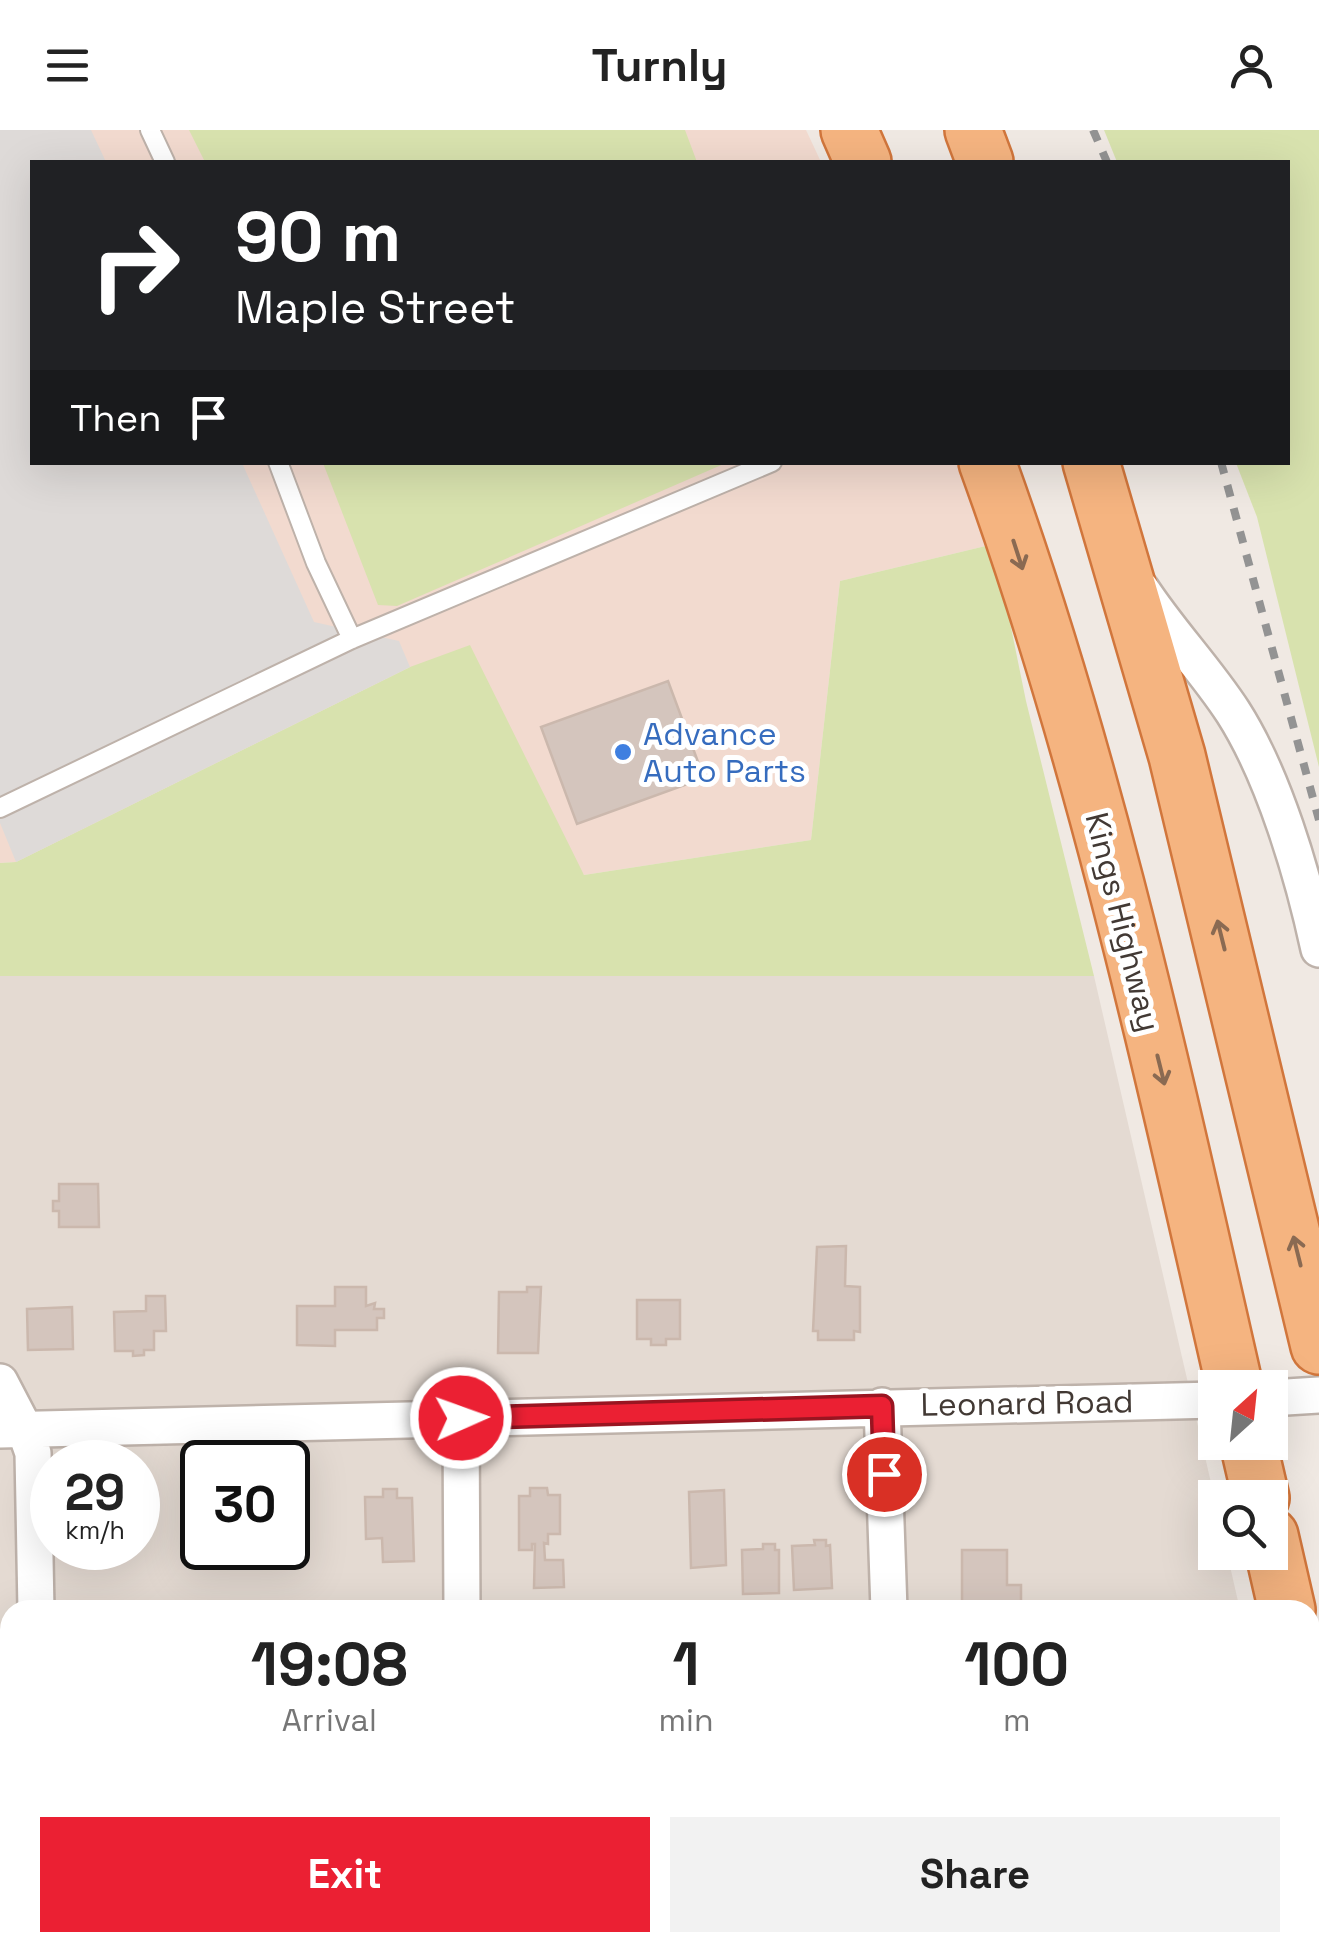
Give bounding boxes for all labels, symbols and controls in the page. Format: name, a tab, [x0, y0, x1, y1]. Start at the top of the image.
text: Turnly	[591, 37, 728, 94]
icon: menu	[40, 38, 95, 93]
icon: person	[1224, 38, 1279, 93]
text: 90 m	[235, 192, 401, 281]
icon: right	[70, 200, 200, 330]
text: Maple Street	[235, 279, 516, 336]
icon: arrive	[181, 390, 236, 445]
text: Then	[70, 394, 161, 442]
one-way arrow	[1011, 539, 1029, 570]
place label: Advance Auto Parts	[643, 714, 806, 791]
marker: Advance Auto Parts	[612, 741, 634, 763]
street label: Kings Highway	[1076, 808, 1170, 1036]
one-way arrow	[1211, 920, 1229, 952]
one-way arrow	[1152, 1054, 1171, 1085]
one-way arrow	[1287, 1236, 1305, 1268]
position arrow	[409, 1366, 513, 1470]
north arrow	[1198, 1370, 1288, 1460]
map controls	[1198, 1370, 1288, 1570]
street label: Leonard Road	[920, 1381, 1134, 1425]
pin	[842, 1432, 927, 1517]
speed limit sign: 30	[180, 1440, 310, 1570]
icon: arrive	[857, 1447, 912, 1502]
text: 29	[65, 1461, 125, 1525]
button: search	[1198, 1480, 1288, 1570]
text: km/h	[65, 1514, 125, 1546]
text: 19:08	[251, 1626, 408, 1703]
text: 1	[672, 1626, 700, 1703]
text: 100	[964, 1626, 1069, 1703]
text: Arrival	[282, 1700, 377, 1740]
text: min	[659, 1700, 714, 1740]
text: m	[1003, 1700, 1031, 1740]
button: Exit	[40, 1817, 650, 1932]
button: Share	[670, 1817, 1280, 1932]

